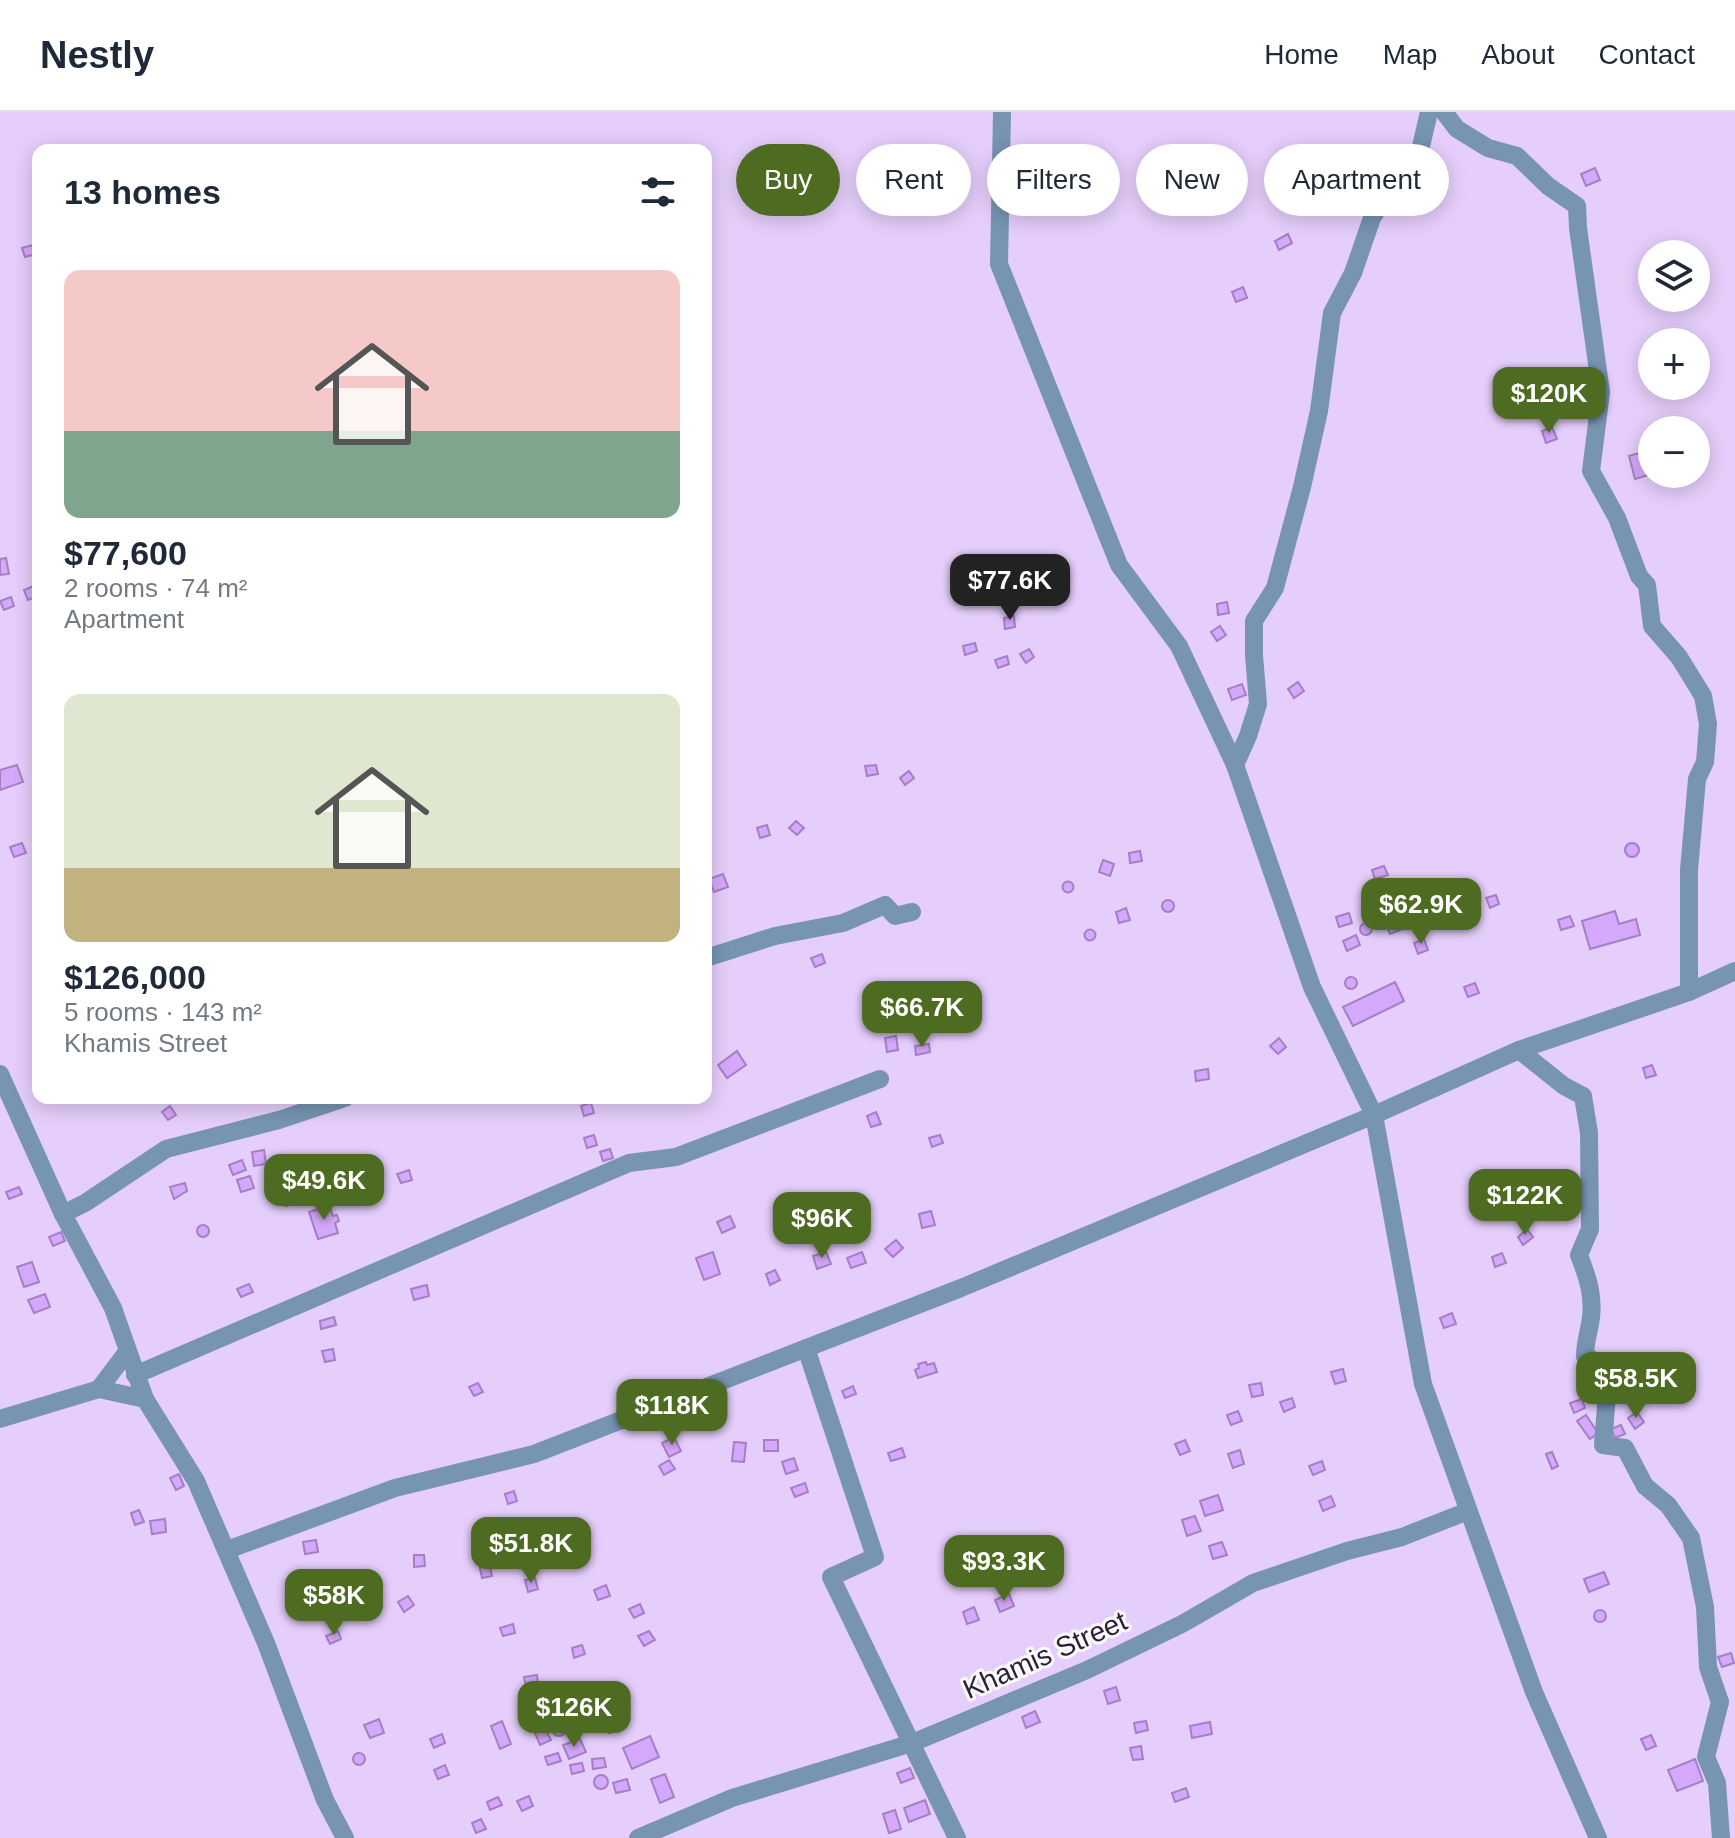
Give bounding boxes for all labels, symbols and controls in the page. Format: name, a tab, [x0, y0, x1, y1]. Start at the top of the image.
text: Nestly	[40, 34, 154, 76]
text: Home	[1264, 39, 1339, 70]
text: Map	[1383, 39, 1437, 70]
text: About	[1481, 39, 1555, 70]
text: Contact	[1599, 39, 1695, 70]
chip: Buy	[736, 144, 840, 216]
chip: Rent	[856, 144, 971, 216]
chip: Filters	[987, 144, 1120, 216]
chip: New	[1136, 144, 1248, 216]
chip: Apartment	[1264, 144, 1449, 216]
icon: filters	[636, 170, 680, 214]
text: 13 homes	[64, 173, 221, 211]
map controls	[1638, 240, 1710, 488]
button: layers	[1638, 240, 1710, 312]
icon: home	[300, 322, 444, 466]
button: +	[1638, 328, 1710, 400]
pin: $120K	[1493, 367, 1605, 435]
text: $120K	[1511, 378, 1587, 408]
button: −	[1638, 416, 1710, 488]
text: $77,600	[64, 534, 187, 572]
pin: $77.6K	[945, 554, 1075, 622]
text: $77.6K	[968, 565, 1052, 595]
text: 2 rooms · 74 m²	[64, 573, 248, 603]
text: Apartment	[64, 604, 184, 634]
icon: home	[300, 746, 444, 890]
pin: $62.9K	[1356, 878, 1486, 946]
text: $62.9K	[1379, 889, 1463, 919]
text: $126,000	[64, 958, 206, 996]
pin: $66.7K	[857, 981, 987, 1049]
text: $66.7K	[880, 992, 964, 1022]
text: 5 rooms · 143 m²	[64, 997, 262, 1027]
text: Khamis Street	[64, 1028, 227, 1058]
pin: $49.6K	[259, 1154, 389, 1222]
text: $49.6K	[282, 1165, 366, 1195]
pin: $122K	[1469, 1169, 1581, 1237]
text: $122K	[1487, 1180, 1563, 1210]
pin: $96K	[775, 1192, 869, 1260]
text: $96K	[791, 1203, 853, 1233]
pin: $58.5K	[1571, 1352, 1701, 1420]
text: $58.5K	[1594, 1363, 1678, 1393]
pin: $118K	[616, 1379, 728, 1447]
text: $118K	[634, 1390, 710, 1420]
pin: $51.8K	[466, 1517, 596, 1585]
text: $51.8K	[489, 1528, 573, 1558]
pin: $93.3K	[939, 1535, 1069, 1603]
text: $93.3K	[962, 1546, 1046, 1576]
pin: $58K	[287, 1569, 381, 1637]
text: $58K	[303, 1580, 365, 1610]
street label: Khamis Street	[958, 1605, 1132, 1705]
pin: $126K	[518, 1681, 630, 1749]
text: $126K	[536, 1692, 612, 1722]

